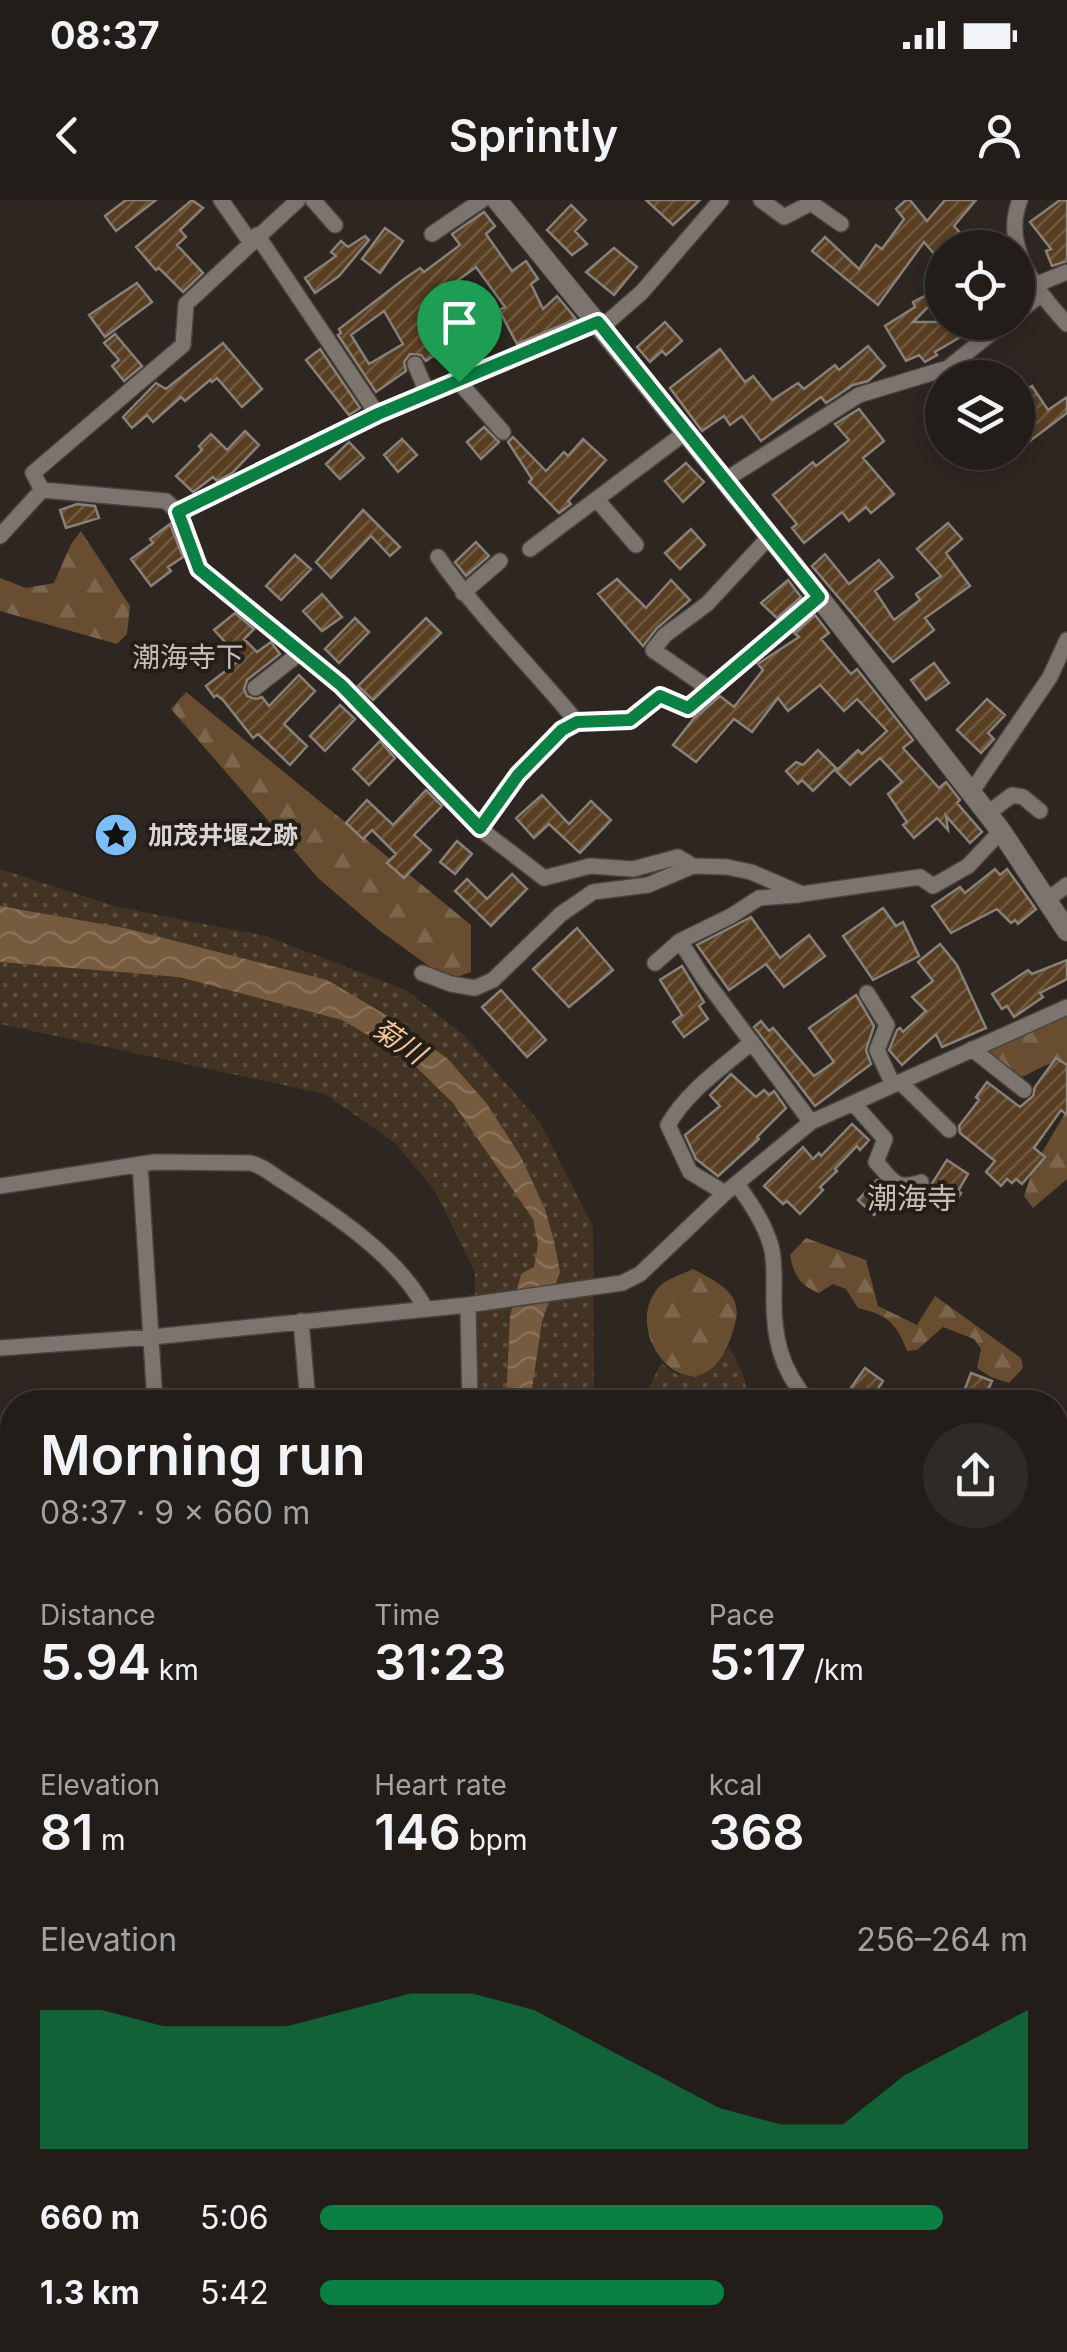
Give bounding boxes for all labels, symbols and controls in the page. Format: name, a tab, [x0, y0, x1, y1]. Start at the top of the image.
text: 08:37	[50, 12, 160, 58]
icon: back	[40, 108, 95, 163]
text: Sprintly	[449, 108, 618, 163]
icon: person	[972, 108, 1027, 163]
map controls	[925, 230, 1035, 470]
button: locate	[925, 230, 1035, 340]
pin	[417, 280, 502, 383]
icon: arrive	[432, 295, 487, 350]
button: layers	[925, 360, 1035, 470]
district label: 潮海寺下	[132, 640, 244, 674]
place icon: 加茂井堰之跡	[93, 812, 139, 858]
place label: 加茂井堰之跡	[148, 820, 298, 850]
water label: 菊川	[366, 1011, 434, 1072]
district label: 潮海寺	[867, 1180, 957, 1216]
text: Morning run	[40, 1422, 366, 1488]
button: share	[923, 1423, 1028, 1528]
text: 08:37 · 9 × 660 m	[40, 1493, 310, 1532]
text: Distance	[40, 1598, 156, 1632]
text: Time	[374, 1598, 440, 1632]
text: Pace	[709, 1598, 775, 1632]
text: 5.94	[40, 1632, 151, 1692]
text: 31:23	[374, 1632, 506, 1692]
text: 5:17	[709, 1632, 806, 1692]
text: km	[151, 1653, 199, 1687]
text: /km	[806, 1653, 864, 1687]
text: Elevation	[40, 1768, 160, 1802]
text: Heart rate	[374, 1768, 507, 1802]
text: kcal	[709, 1768, 762, 1802]
text: 81	[40, 1802, 93, 1862]
text: 146	[374, 1802, 461, 1862]
text: 368	[709, 1802, 804, 1862]
text: m	[93, 1823, 126, 1857]
text: bpm	[461, 1823, 527, 1857]
text: Elevation	[40, 1920, 177, 1959]
text: 256–264 m	[856, 1920, 1028, 1959]
text: 660 m	[40, 2198, 140, 2237]
text: 5:06	[200, 2198, 269, 2237]
text: 1.3 km	[40, 2273, 140, 2312]
text: 5:42	[200, 2273, 269, 2312]

